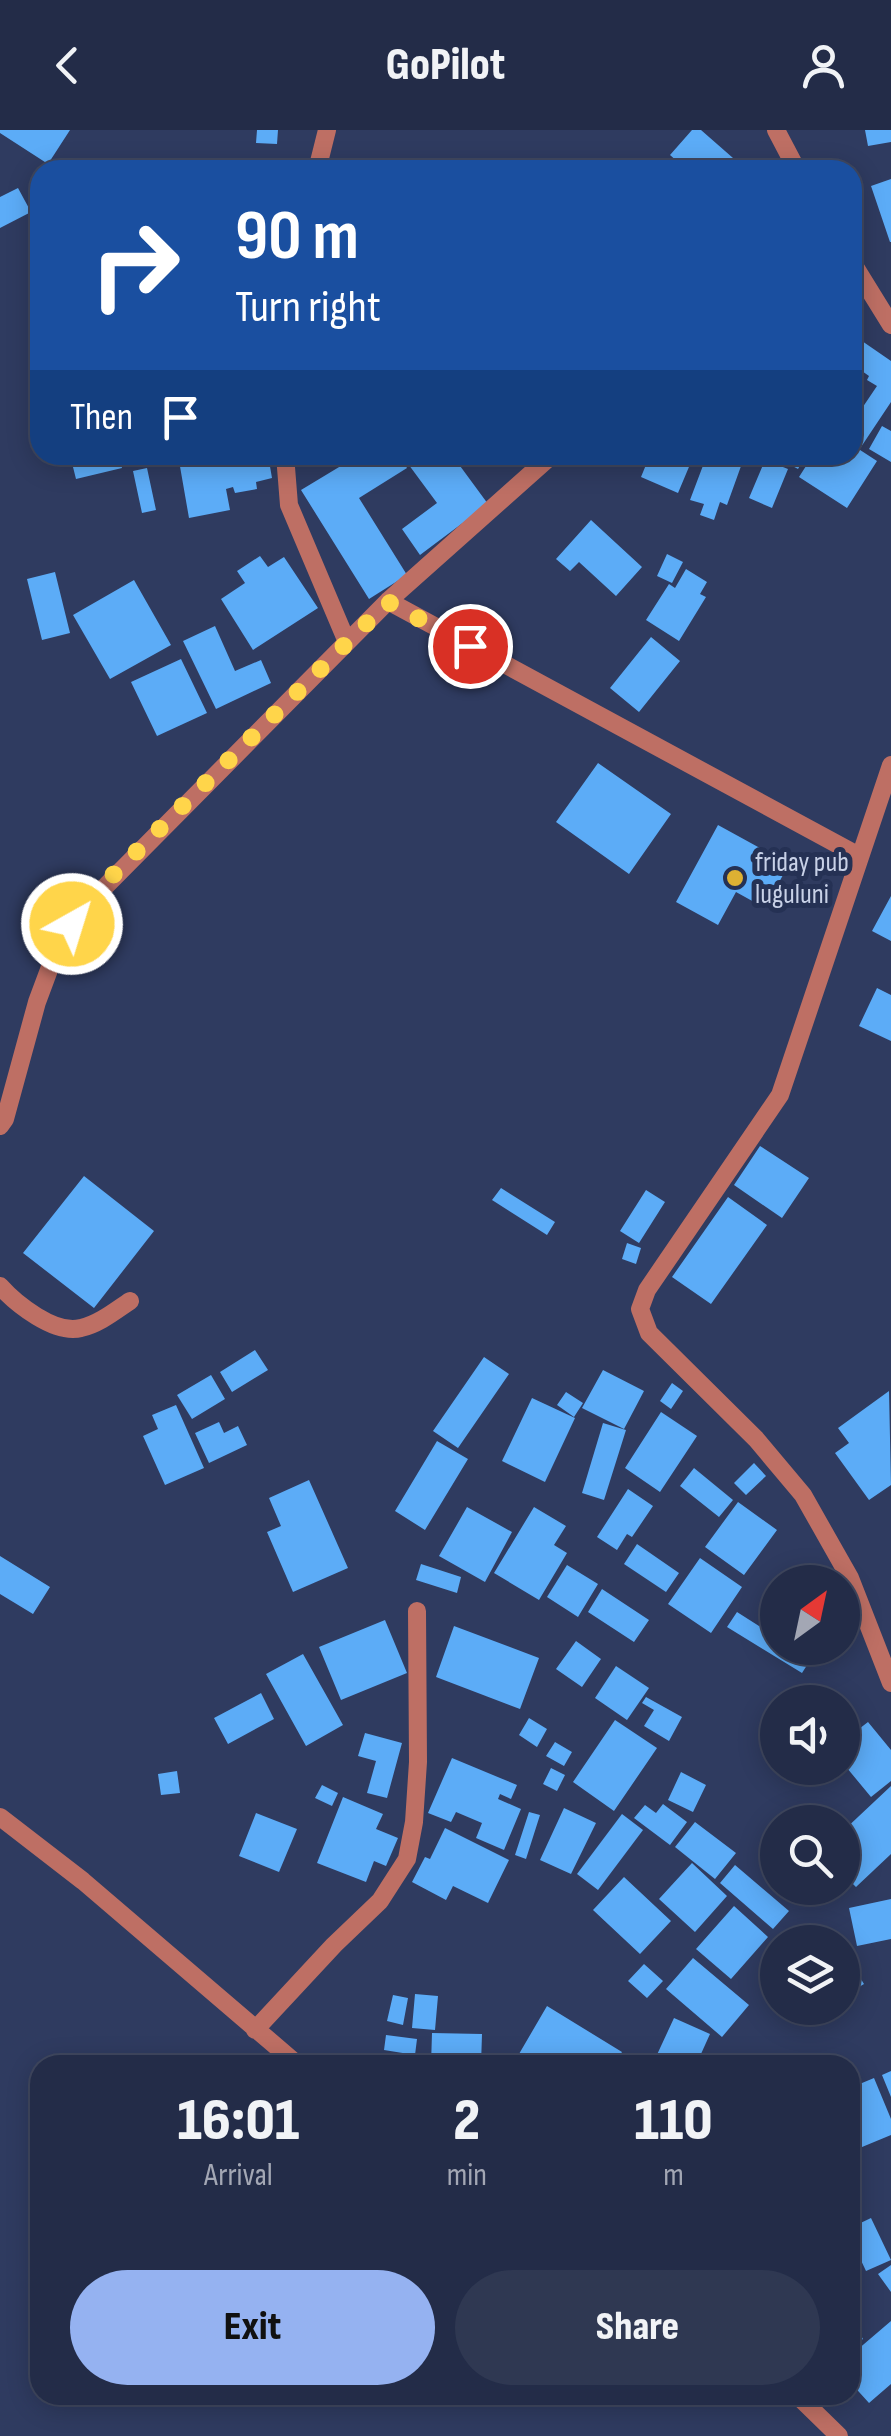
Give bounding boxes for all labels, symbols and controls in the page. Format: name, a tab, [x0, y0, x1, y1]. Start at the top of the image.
icon: back	[40, 38, 95, 93]
text: GoPilot	[386, 38, 505, 93]
icon: person	[796, 38, 851, 93]
text: 90 m	[235, 195, 359, 279]
icon: right	[70, 200, 200, 330]
text: Turn right	[235, 280, 381, 335]
icon: arrive	[153, 390, 208, 445]
text: Then	[70, 395, 133, 440]
pin	[428, 604, 513, 689]
icon: arrive	[443, 619, 498, 674]
place label: friday pub luguluni	[755, 846, 849, 911]
marker: friday pub luguluni	[724, 867, 746, 889]
position arrow	[20, 872, 124, 976]
north arrow	[760, 1565, 860, 1665]
map controls	[760, 1565, 860, 2025]
button: sound	[760, 1685, 860, 1785]
button: search	[760, 1805, 860, 1905]
button: layers	[760, 1925, 860, 2025]
text: 16:01	[177, 2085, 299, 2157]
text: 2	[453, 2085, 480, 2157]
text: 110	[634, 2085, 713, 2157]
text: Arrival	[204, 2156, 273, 2195]
text: min	[447, 2156, 487, 2195]
text: m	[663, 2156, 684, 2195]
button: Exit	[70, 2270, 435, 2385]
button: Share	[455, 2270, 820, 2385]

